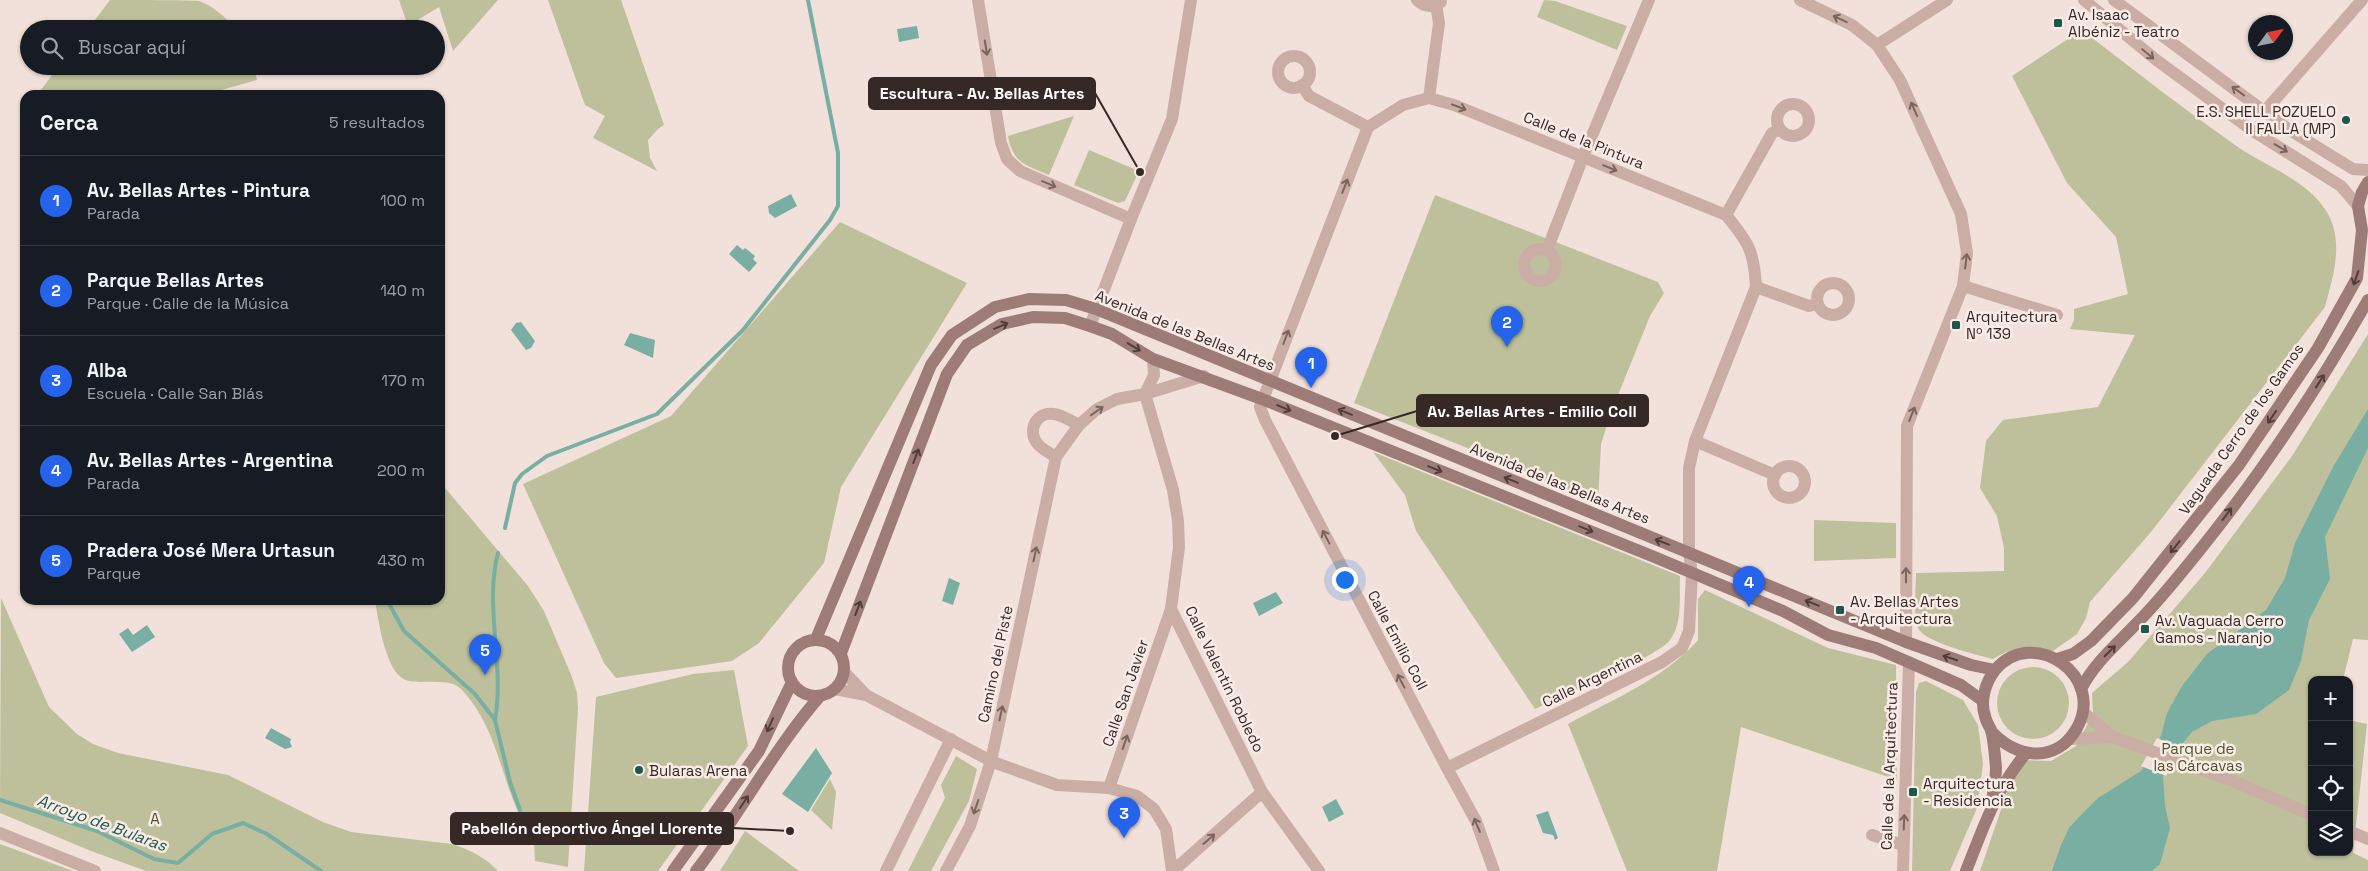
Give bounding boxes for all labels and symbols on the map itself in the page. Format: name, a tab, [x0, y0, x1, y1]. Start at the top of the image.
place label: Av. Isaac Albéniz - Teatro	[2068, 5, 2180, 41]
one-way arrow	[1833, 14, 1848, 24]
north arrow	[2248, 15, 2293, 60]
marker: Av. Isaac Albéniz - Teatro	[2052, 17, 2064, 29]
one-way arrow	[981, 40, 991, 56]
one-way arrow	[2142, 48, 2155, 60]
callout: Escultura - Av. Bellas Artes	[869, 78, 1095, 109]
text: Escultura - Av. Bellas Artes	[880, 83, 1084, 104]
one-way arrow	[2231, 86, 2245, 96]
one-way arrow	[1908, 102, 1918, 117]
place label: E.S. SHELL POZUELO II FALLA (MP)	[2196, 102, 2336, 139]
one-way arrow	[1451, 103, 1466, 112]
street label: Calle de la Pintura	[1521, 107, 1648, 173]
marker: E.S. SHELL POZUELO II FALLA (MP)	[2340, 114, 2352, 126]
one-way arrow	[2273, 143, 2287, 153]
one-way arrow	[1602, 164, 1617, 173]
one-way arrow	[1341, 178, 1350, 194]
one-way arrow	[1041, 179, 1056, 189]
one-way arrow	[1961, 254, 1971, 270]
one-way arrow	[2351, 270, 2360, 285]
street label: Avenida de las Bellas Artes	[1092, 285, 1278, 375]
pin: 2	[1491, 306, 1523, 347]
place label: Arquitectura Nº 139	[1966, 307, 2058, 343]
marker: Arquitectura Nº 139	[1950, 319, 1962, 331]
one-way arrow	[994, 320, 1009, 330]
one-way arrow	[1282, 330, 1291, 345]
street label: Vaguada Cerro de los Gamos	[2174, 340, 2308, 518]
one-way arrow	[1127, 343, 1141, 353]
pin: 1	[1295, 347, 1327, 388]
one-way arrow	[2315, 374, 2325, 388]
callout: Av. Bellas Artes - Emilio Coll	[1417, 395, 1648, 426]
text: Av. Bellas Artes - Emilio Coll	[1427, 401, 1637, 422]
one-way arrow	[1276, 404, 1291, 413]
one-way arrow	[1090, 405, 1104, 416]
one-way arrow	[1337, 407, 1353, 416]
one-way arrow	[1908, 407, 1917, 422]
one-way arrow	[2267, 410, 2277, 424]
street label: Avenida de las Bellas Artes	[1467, 438, 1653, 528]
one-way arrow	[912, 449, 921, 464]
one-way arrow	[1427, 464, 1442, 474]
one-way arrow	[1504, 475, 1519, 484]
one-way arrow	[2221, 508, 2232, 521]
one-way arrow	[1578, 525, 1593, 535]
one-way arrow	[1321, 530, 1331, 545]
one-way arrow	[1654, 537, 1670, 546]
one-way arrow	[2170, 540, 2181, 553]
one-way arrow	[1031, 547, 1040, 563]
pin: 4	[1733, 566, 1765, 607]
your location	[1332, 567, 1358, 593]
one-way arrow	[1901, 568, 1911, 584]
street label: Calle Emilio Coll	[1364, 587, 1432, 693]
place label: Av. Bellas Artes - Arquitectura	[1850, 592, 1959, 628]
one-way arrow	[1805, 598, 1820, 607]
one-way arrow	[854, 601, 863, 616]
street label: Calle Valentín Robledo	[1181, 603, 1269, 755]
street label: Camino del Piste	[973, 604, 1017, 724]
marker: Av. Bellas Artes - Arquitectura	[1834, 604, 1846, 616]
place label: Av. Vaguada Cerro Gamos - Naranjo	[2155, 611, 2284, 647]
marker: Av. Vaguada Cerro Gamos - Naranjo	[2139, 623, 2151, 635]
pin: 5	[469, 634, 501, 675]
street label: Calle San Javier	[1098, 637, 1152, 749]
one-way arrow	[2104, 645, 2116, 657]
street label: Calle Argentina	[1539, 646, 1645, 711]
one-way arrow	[1942, 652, 1958, 662]
one-way arrow	[1396, 675, 1406, 689]
street label: Calle de la Arquitectura	[1877, 681, 1901, 850]
one-way arrow	[997, 706, 1006, 722]
one-way arrow	[765, 717, 775, 732]
one-way arrow	[1121, 735, 1130, 750]
park label: Parque de las Cárcavas	[2153, 739, 2243, 775]
place label: Bularas Arena	[649, 761, 748, 780]
marker: Bularas Arena	[633, 764, 645, 776]
place label: Arquitectura - Residencia	[1923, 774, 2015, 810]
marker: Arquitectura - Residencia	[1907, 786, 1919, 798]
water label: Arroyo de Bularas	[34, 790, 170, 856]
one-way arrow	[739, 796, 749, 810]
pin: 3	[1108, 797, 1140, 838]
one-way arrow	[971, 799, 980, 815]
park label: A	[150, 809, 160, 828]
callout: Pabellón deportivo Ángel Llorente	[451, 813, 733, 844]
one-way arrow	[1899, 815, 1909, 831]
text: Pabellón deportivo Ángel Llorente	[461, 818, 723, 839]
one-way arrow	[1471, 818, 1481, 833]
one-way arrow	[1203, 833, 1216, 845]

